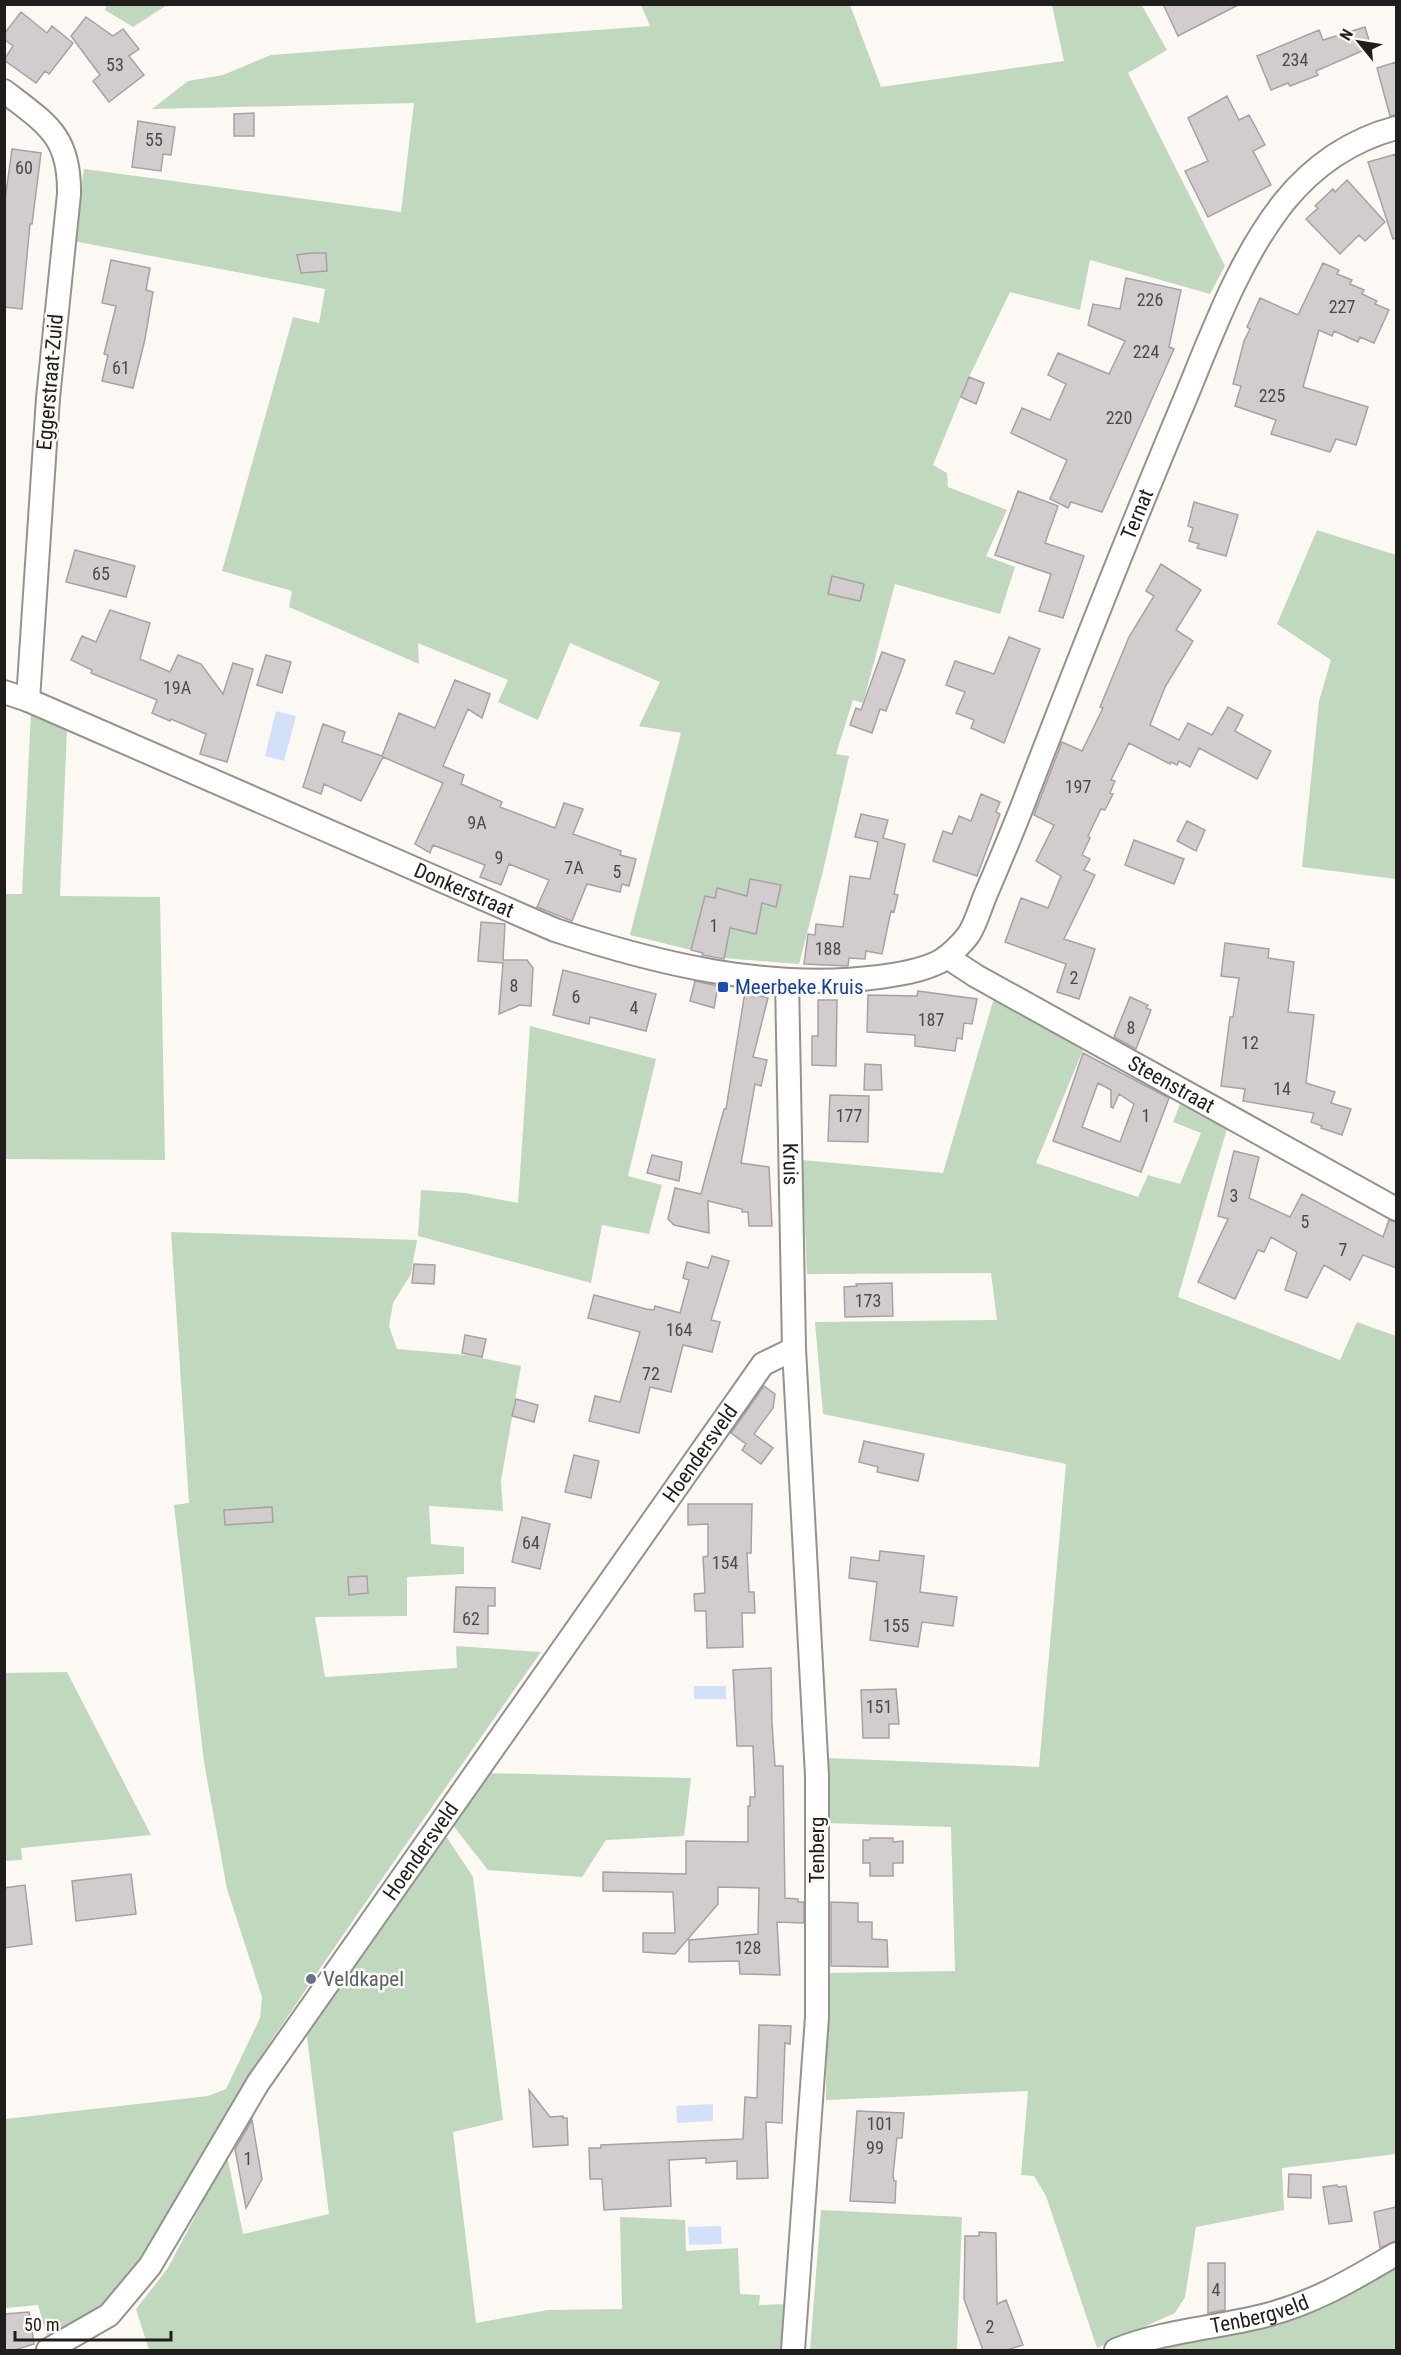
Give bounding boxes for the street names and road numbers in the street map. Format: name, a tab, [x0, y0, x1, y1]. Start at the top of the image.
street label: Eggerstraat-Zuid	[32, 313, 68, 451]
street label: Ternat	[1116, 485, 1158, 543]
street label: Donkerstraat	[410, 858, 518, 923]
street label: Steenstraat	[1124, 1051, 1219, 1118]
street label: Kruis	[778, 1143, 803, 1185]
street label: Hoendersveld	[658, 1400, 743, 1507]
street label: Hoendersveld	[378, 1798, 463, 1905]
street label: Tenberg	[805, 1817, 829, 1883]
street label: Tenbergveld	[1208, 2290, 1312, 2338]

